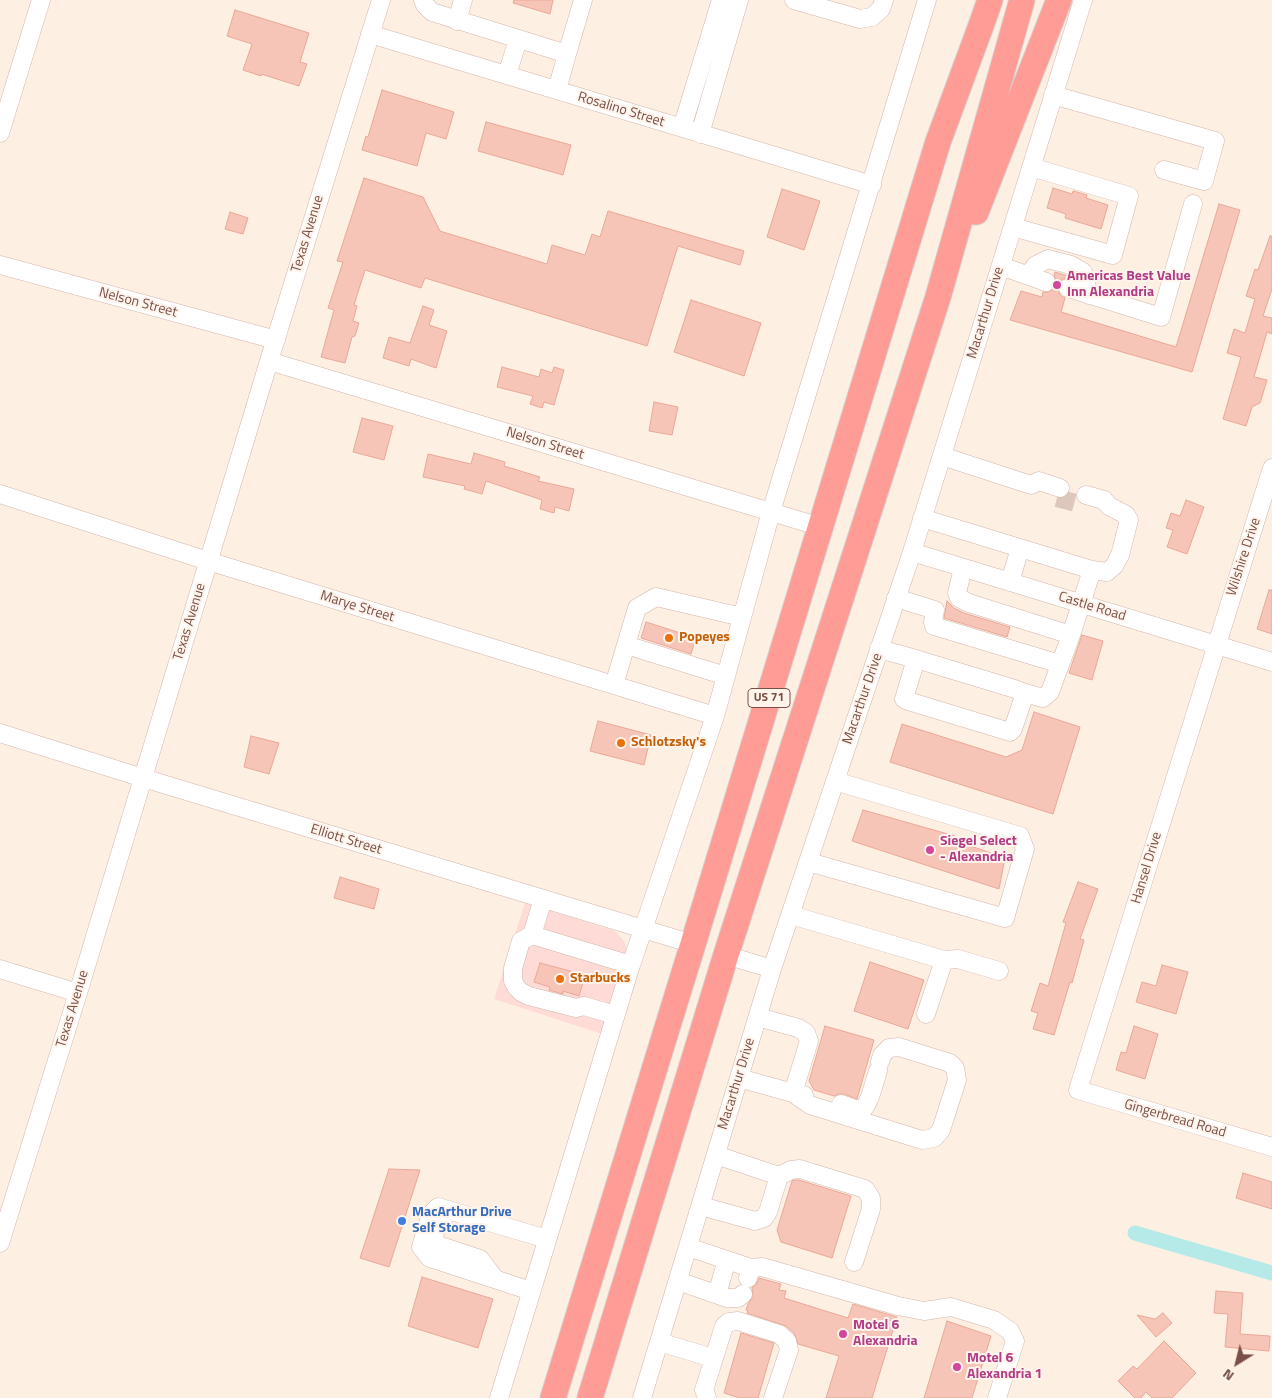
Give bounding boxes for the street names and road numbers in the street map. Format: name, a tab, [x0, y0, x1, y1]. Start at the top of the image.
street label: Rosalino Street	[576, 89, 666, 131]
street label: Texas Avenue	[288, 193, 328, 275]
street label: Macarthur Drive	[964, 265, 1008, 361]
street label: Nelson Street	[97, 284, 179, 322]
street label: Nelson Street	[504, 424, 586, 464]
street label: Wilshire Drive	[1223, 516, 1265, 598]
street label: Texas Avenue	[170, 581, 210, 663]
street label: Marye Street	[318, 588, 396, 626]
street label: Castle Road	[1056, 589, 1128, 625]
street label: Macarthur Drive	[840, 651, 886, 747]
road number: US 71	[748, 688, 790, 708]
street label: Elliott Street	[308, 821, 384, 859]
street label: Hansel Drive	[1128, 830, 1166, 906]
street label: Texas Avenue	[53, 968, 93, 1050]
street label: Macarthur Drive	[715, 1036, 759, 1132]
street label: Gingerbread Road	[1122, 1096, 1228, 1142]

